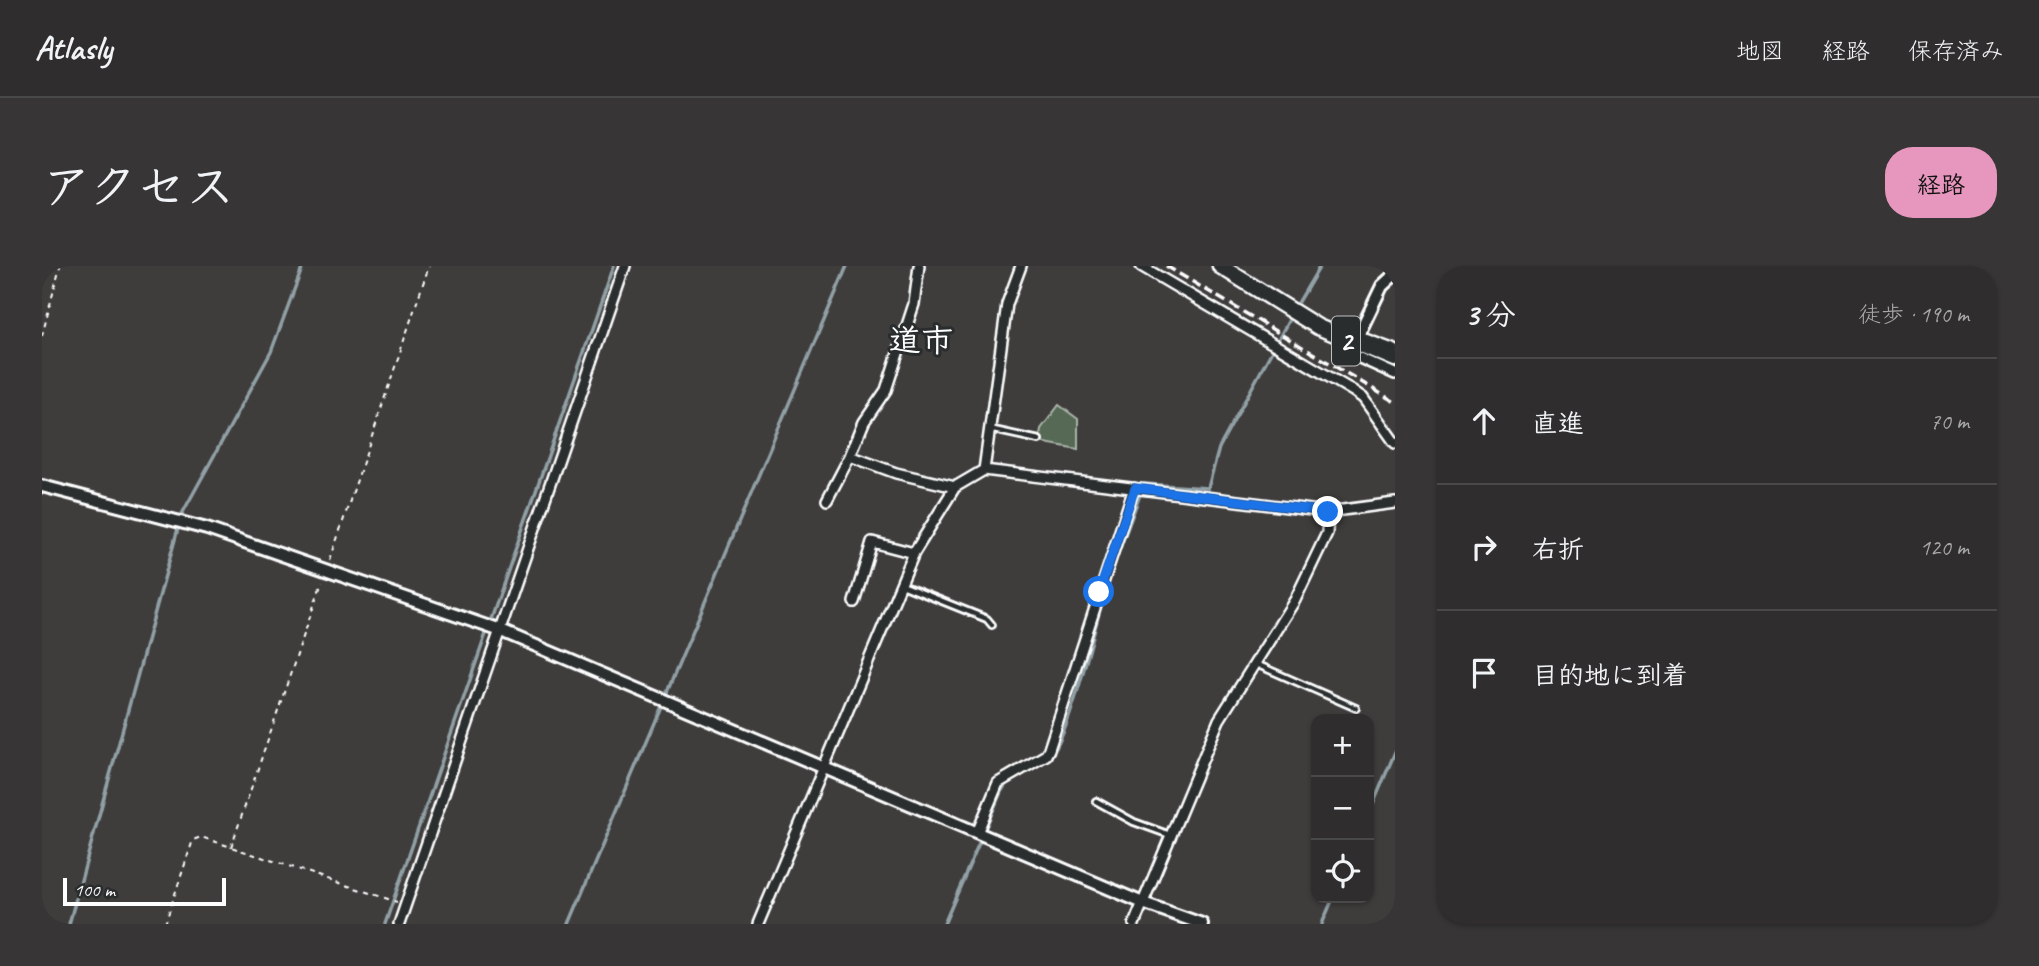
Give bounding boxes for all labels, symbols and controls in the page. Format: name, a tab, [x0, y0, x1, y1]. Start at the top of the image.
text: Atlasly	[35, 27, 112, 69]
text: 地図	[1736, 36, 1784, 66]
text: 経路	[1822, 36, 1870, 66]
text: 保存済み	[1908, 36, 2004, 66]
button: 経路	[1885, 147, 1997, 218]
text: アクセス	[42, 156, 235, 218]
text: 3 分	[1465, 296, 1516, 334]
text: 徒歩 · 190 m	[1858, 300, 1969, 329]
road number: 2	[1332, 316, 1360, 366]
district label: 道市	[889, 320, 953, 361]
icon: ahead	[1465, 402, 1503, 440]
text: 直進	[1532, 407, 1584, 440]
text: 70 m	[1930, 407, 1969, 436]
route end	[1312, 496, 1343, 527]
icon: right	[1465, 528, 1503, 566]
text: 右折	[1532, 533, 1584, 566]
text: 120 m	[1920, 533, 1969, 562]
route start	[1083, 576, 1114, 607]
icon: arrive	[1465, 654, 1503, 692]
text: 目的地に到着	[1532, 659, 1688, 692]
map controls	[1311, 714, 1374, 903]
button: +	[1311, 714, 1374, 777]
button: −	[1311, 777, 1374, 840]
button: locate	[1311, 840, 1374, 903]
scale bar	[63, 875, 226, 907]
text: 100 m	[74, 878, 115, 902]

